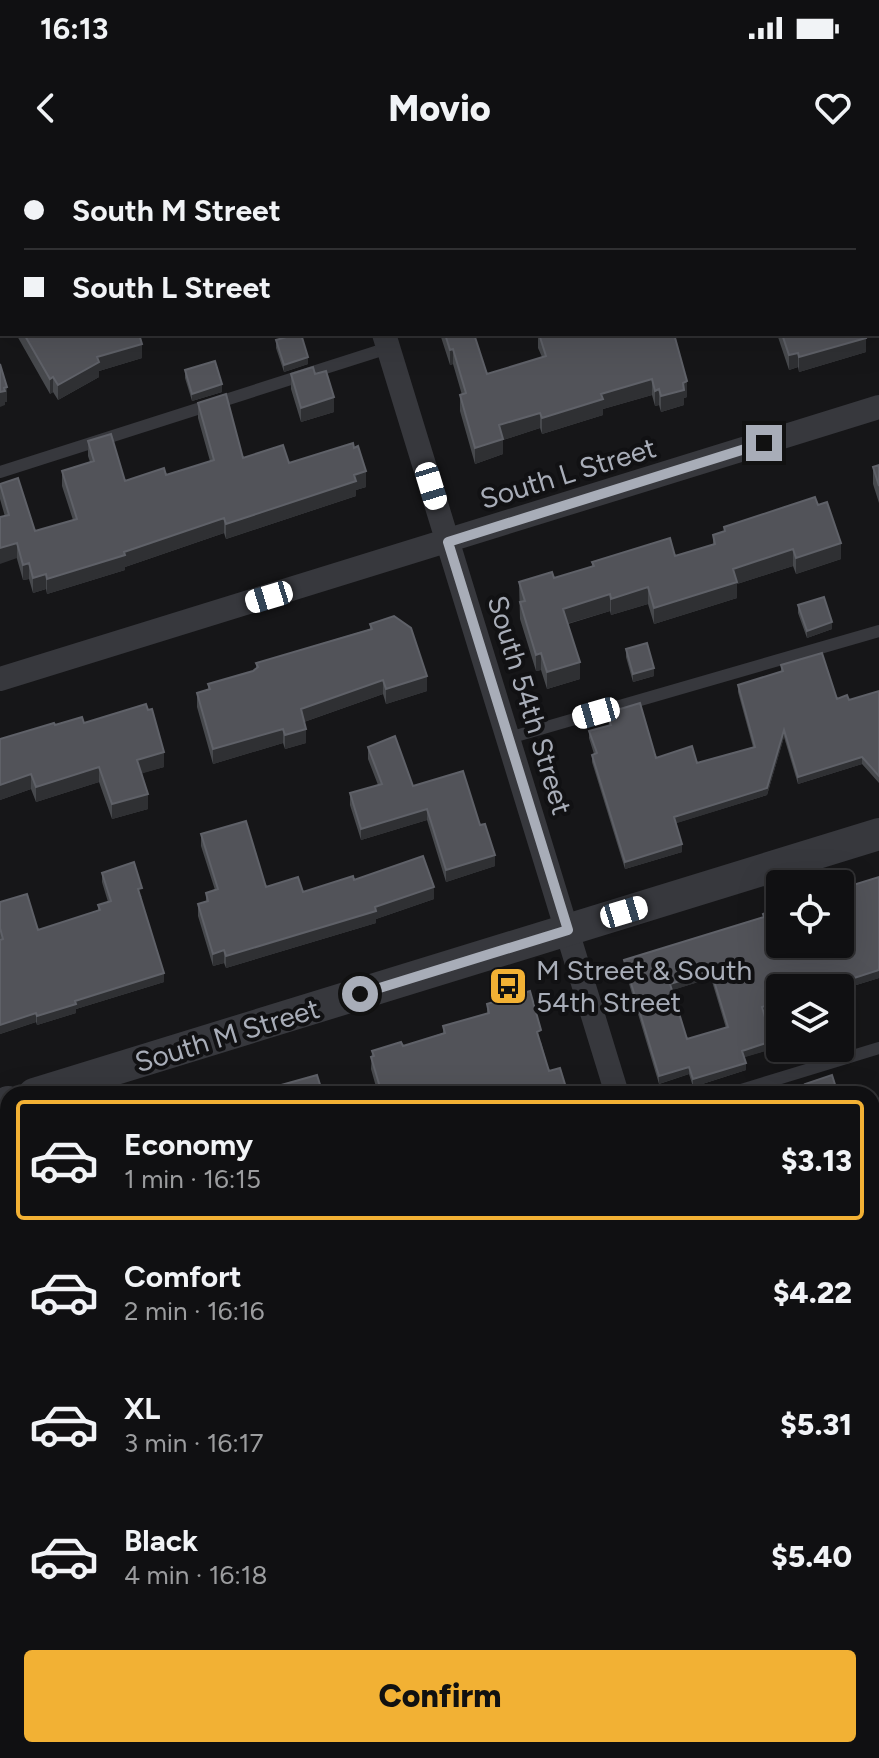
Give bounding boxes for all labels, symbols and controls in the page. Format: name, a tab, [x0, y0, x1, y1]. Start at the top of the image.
text: 16:13	[40, 10, 108, 47]
icon: back	[24, 86, 68, 130]
icon: heart	[811, 86, 855, 130]
text: Movio	[388, 87, 491, 130]
text: South M Street	[72, 192, 281, 229]
text: South L Street	[72, 269, 271, 306]
route end	[746, 425, 782, 461]
street label: South L Street	[476, 430, 660, 516]
car	[413, 460, 449, 512]
car	[243, 579, 295, 615]
street label: South 54th Street	[481, 591, 579, 819]
car	[570, 695, 622, 731]
map controls	[766, 870, 854, 1062]
button: locate	[766, 870, 854, 958]
car	[598, 894, 650, 930]
place label: M Street & South 54th Street	[536, 953, 752, 1019]
bus stop icon: M Street & South 54th Street	[487, 965, 529, 1007]
button: layers	[766, 974, 854, 1062]
route start	[342, 976, 378, 1012]
street label: South M Street	[131, 991, 323, 1079]
icon: car	[28, 1124, 100, 1196]
text: Economy	[124, 1126, 253, 1163]
text: $3.13	[781, 1142, 852, 1179]
text: 1 min · 16:15	[124, 1163, 261, 1195]
icon: car	[28, 1256, 100, 1328]
text: Comfort	[124, 1258, 242, 1295]
text: $4.22	[773, 1274, 852, 1311]
text: 2 min · 16:16	[124, 1295, 265, 1327]
icon: car	[28, 1388, 100, 1460]
text: XL	[124, 1390, 160, 1427]
text: $5.31	[780, 1406, 852, 1443]
text: 3 min · 16:17	[124, 1427, 263, 1459]
icon: car	[28, 1520, 100, 1592]
text: Black	[124, 1522, 198, 1559]
text: $5.40	[771, 1538, 852, 1575]
text: 4 min · 16:18	[124, 1559, 267, 1591]
button: Confirm	[24, 1650, 856, 1742]

